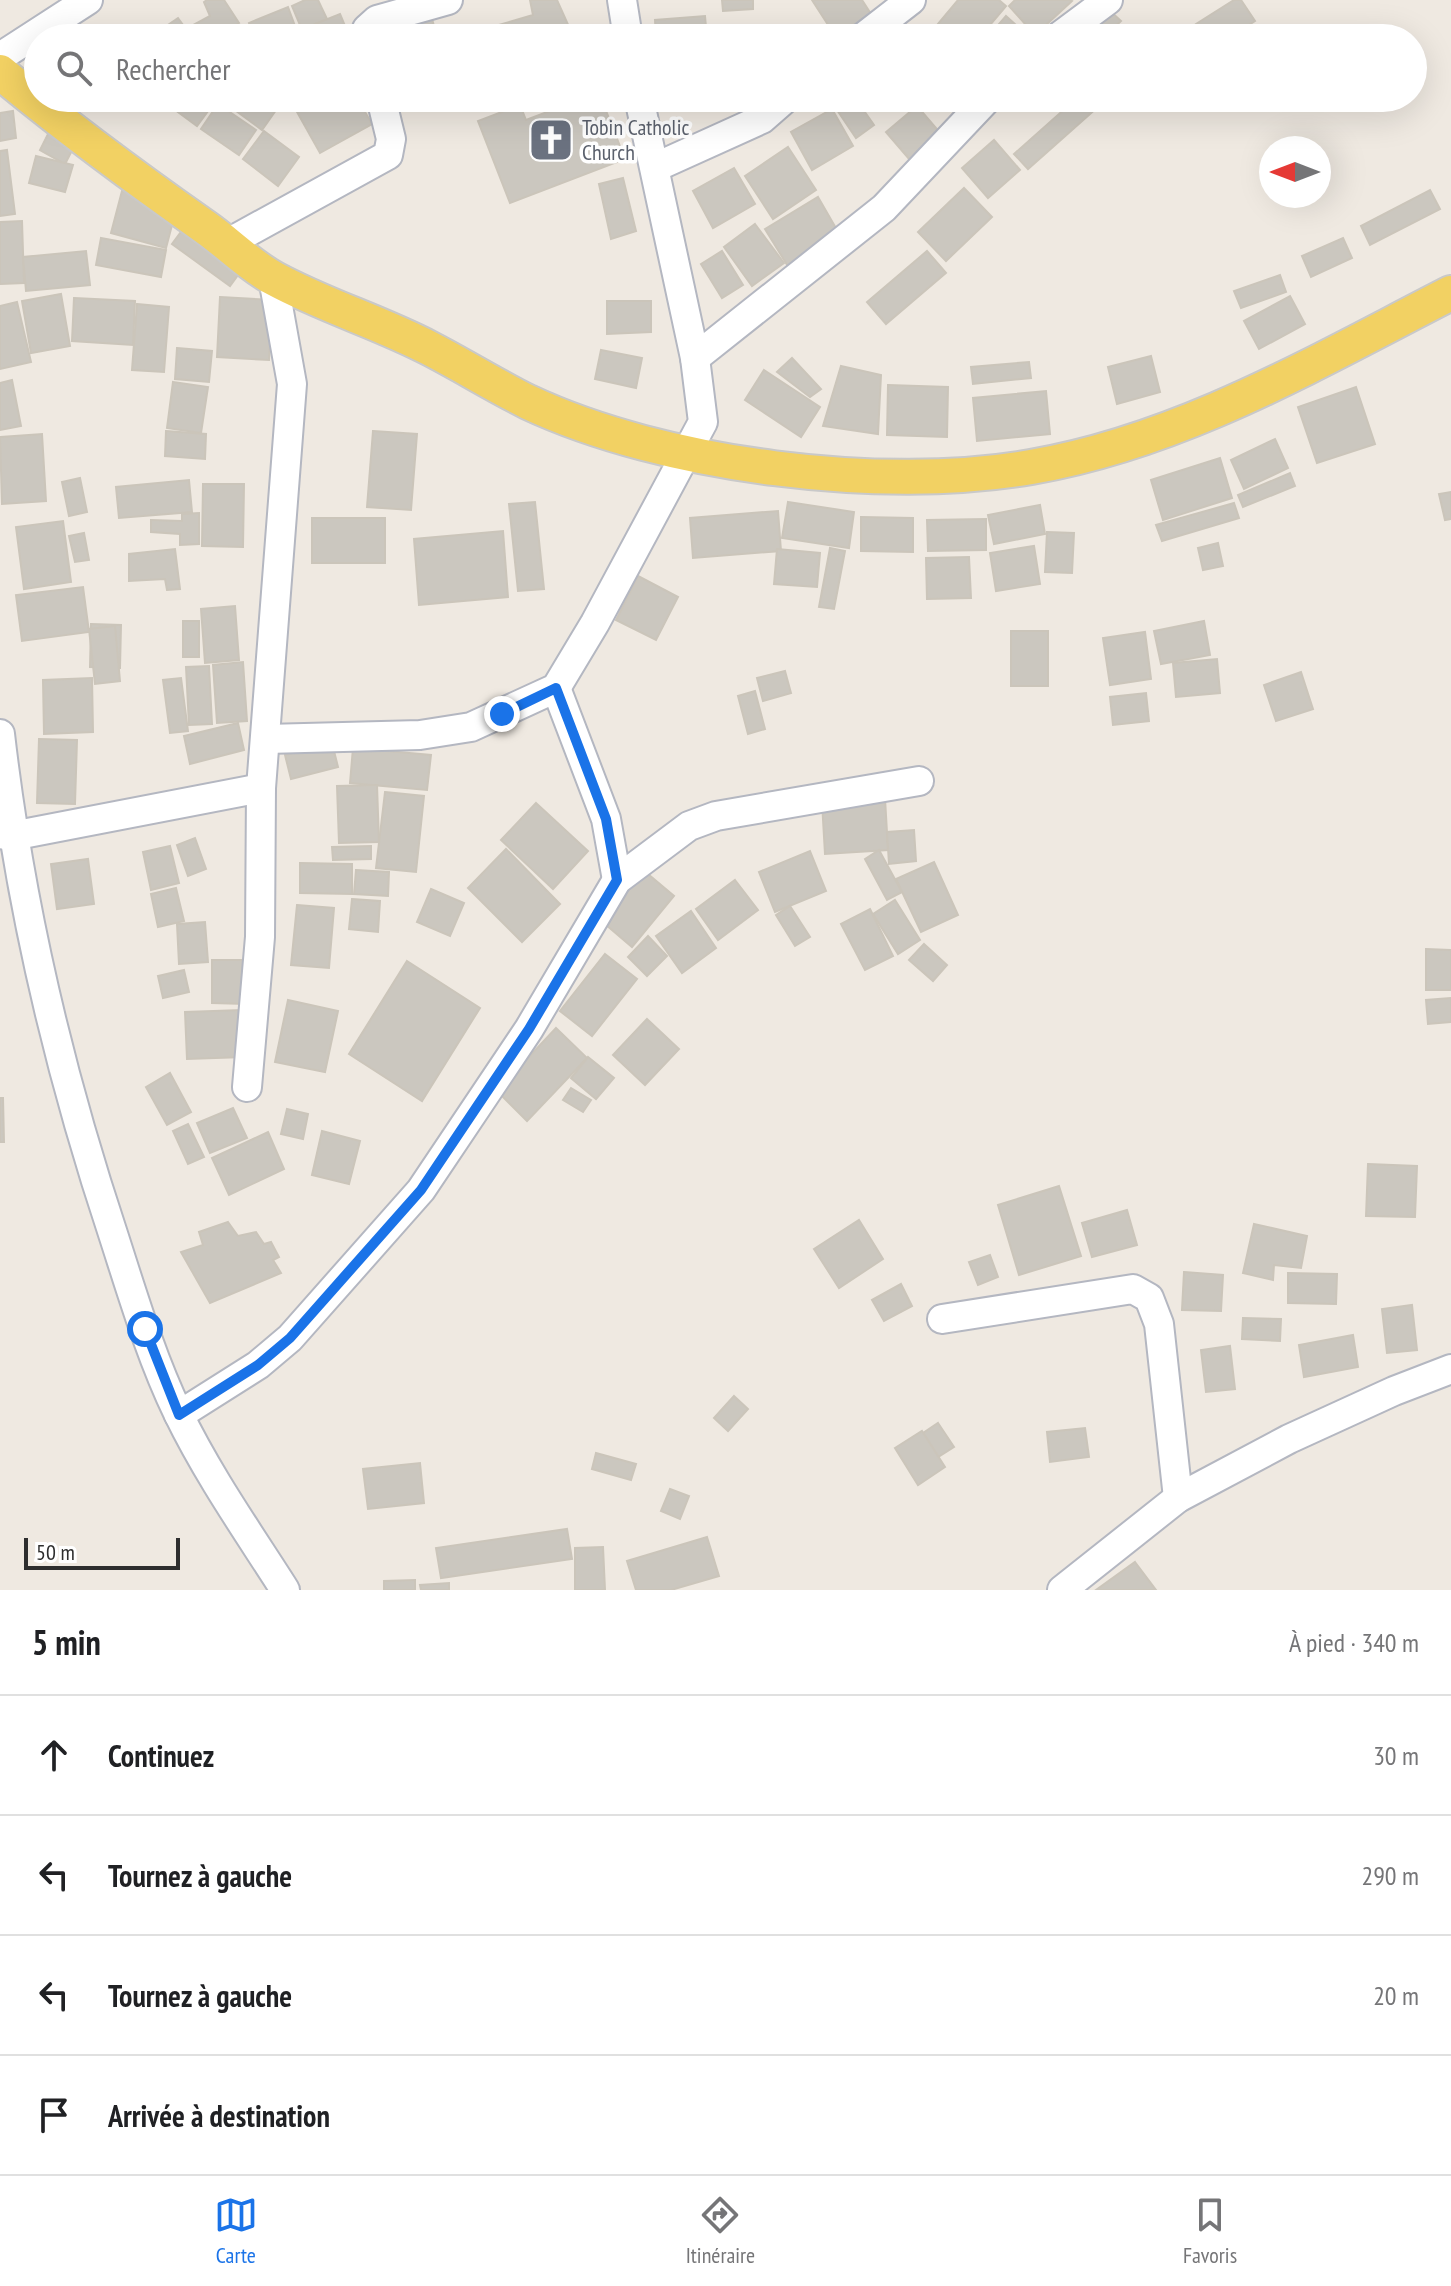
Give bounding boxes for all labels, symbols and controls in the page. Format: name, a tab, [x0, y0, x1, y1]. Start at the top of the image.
search box	[24, 24, 1427, 112]
icon: search	[52, 46, 96, 90]
text: Rechercher	[116, 49, 230, 88]
place label: Tobin Catholic Church	[582, 113, 689, 166]
church icon: Tobin Catholic Church	[527, 116, 575, 164]
north arrow	[1259, 136, 1331, 208]
route end	[484, 696, 520, 732]
route start	[127, 1311, 163, 1347]
scale bar	[24, 1534, 180, 1570]
text: 50 m	[36, 1538, 75, 1566]
text: 5 min	[32, 1620, 101, 1664]
text: À pied · 340 m	[1289, 1626, 1419, 1659]
icon: ahead	[32, 1733, 76, 1777]
text: Continuez	[108, 1736, 214, 1775]
text: 30 m	[1373, 1739, 1419, 1772]
icon: left	[32, 1853, 76, 1897]
text: Tournez à gauche	[108, 1856, 292, 1895]
text: 290 m	[1361, 1859, 1419, 1892]
icon: left	[32, 1973, 76, 2017]
text: Tournez à gauche	[108, 1976, 292, 2015]
text: 20 m	[1373, 1979, 1419, 2012]
icon: arrive	[32, 2093, 76, 2137]
text: Arrivée à destination	[108, 2096, 330, 2135]
tab: Carte	[214, 2193, 258, 2269]
tab: Itinéraire	[686, 2193, 755, 2269]
tab: Favoris	[1183, 2193, 1237, 2269]

